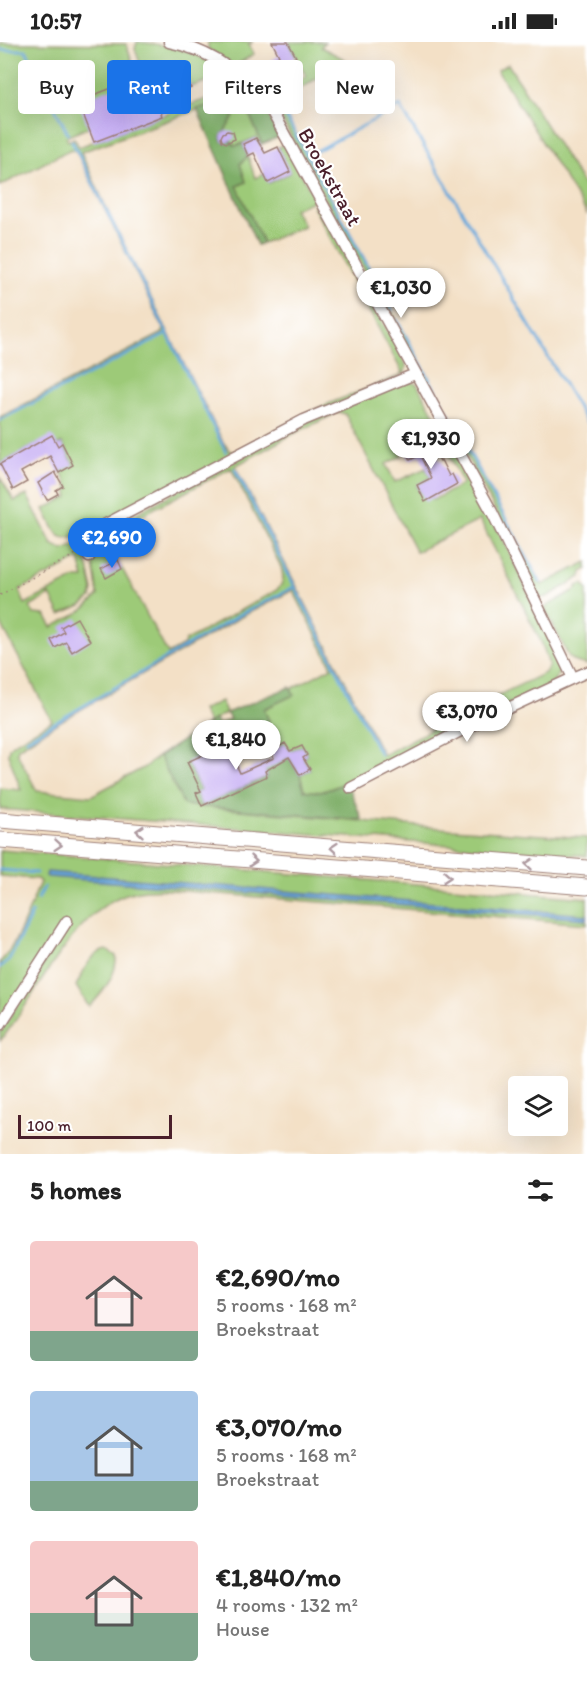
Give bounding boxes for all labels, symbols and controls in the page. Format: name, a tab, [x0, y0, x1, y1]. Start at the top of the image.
text: 10:57	[30, 8, 82, 35]
chip: Buy	[18, 60, 95, 114]
chip: Rent	[107, 60, 191, 114]
chip: Filters	[203, 60, 303, 114]
chip: New	[315, 60, 395, 114]
street label: Broekstraat	[293, 123, 368, 230]
pin: €1,030	[352, 268, 450, 319]
text: €1,030	[371, 275, 431, 299]
pin: €1,930	[382, 419, 480, 470]
text: €1,930	[401, 426, 461, 450]
pin: €2,690	[63, 518, 161, 569]
text: €2,690	[82, 525, 142, 549]
pin: €3,070	[418, 692, 516, 743]
text: €3,070	[436, 699, 498, 723]
pin: €1,840	[187, 720, 285, 771]
text: €1,840	[206, 727, 266, 751]
one-way arrow	[135, 825, 145, 838]
one-way arrow	[54, 838, 63, 851]
one-way arrow	[330, 842, 339, 855]
one-way arrow	[248, 854, 257, 867]
one-way arrow	[524, 858, 533, 871]
one-way arrow	[443, 870, 452, 883]
map controls	[508, 1076, 568, 1136]
button: layers	[508, 1076, 568, 1136]
scale bar	[18, 1112, 172, 1140]
text: 100 m	[27, 1116, 71, 1135]
text: 5 homes	[30, 1174, 122, 1206]
icon: filters	[524, 1174, 557, 1207]
text: €2,690/mo	[216, 1261, 340, 1293]
icon: home	[78, 1265, 150, 1337]
text: 5 rooms · 168 m²	[216, 1293, 357, 1317]
text: Broekstraat	[216, 1317, 319, 1341]
text: €3,070/mo	[216, 1411, 342, 1443]
icon: home	[78, 1415, 150, 1487]
text: 5 rooms · 168 m²	[216, 1443, 357, 1467]
text: Broekstraat	[216, 1467, 319, 1491]
text: €1,840/mo	[216, 1561, 341, 1593]
icon: home	[78, 1565, 150, 1637]
text: 4 rooms · 132 m²	[216, 1593, 358, 1617]
text: House	[216, 1617, 270, 1641]

